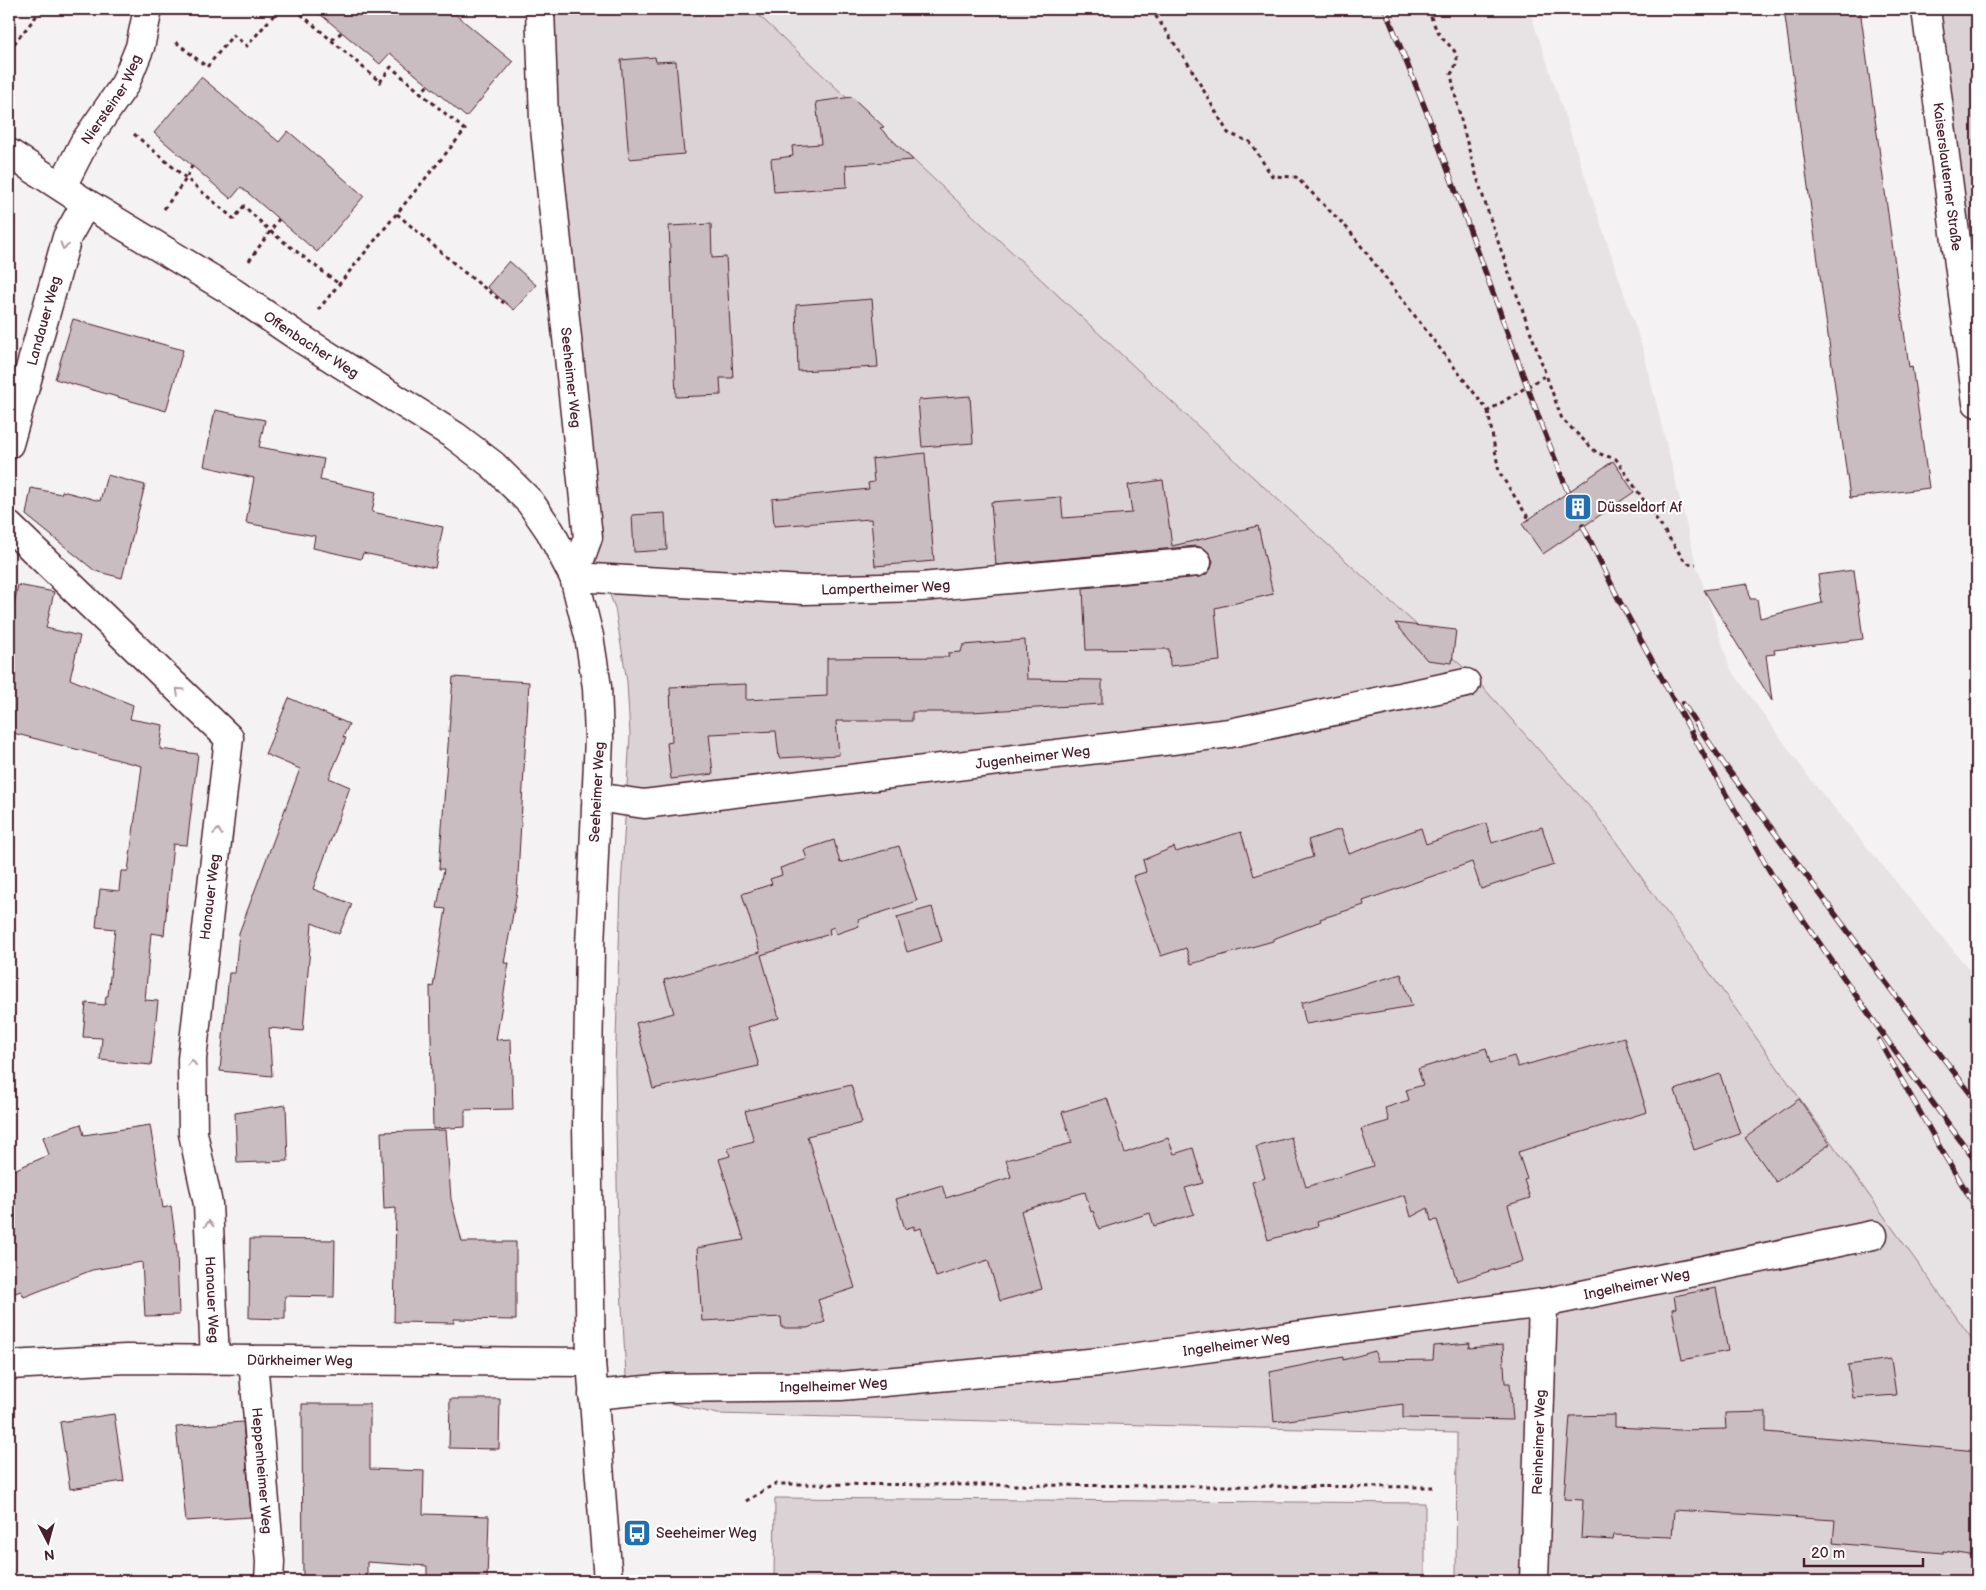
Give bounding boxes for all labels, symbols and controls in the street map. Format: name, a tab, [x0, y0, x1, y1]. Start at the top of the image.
street label: Niersteiner Weg	[77, 52, 145, 147]
street label: Kaiserslauterner Straße	[1930, 101, 1966, 252]
one-way arrow	[59, 242, 70, 251]
street label: Landauer Weg	[23, 274, 64, 367]
street label: Offenbacher Weg	[261, 307, 362, 382]
street label: Seeheimer Weg	[557, 326, 585, 429]
building icon: Düsseldorf Af	[1563, 492, 1593, 522]
place label: Düsseldorf Af	[1597, 499, 1683, 516]
street label: Lampertheimer Weg	[821, 576, 951, 598]
one-way arrow	[176, 688, 185, 697]
street label: Seeheimer Weg	[586, 741, 608, 843]
street label: Jugenheimer Weg	[974, 742, 1091, 772]
one-way arrow	[212, 827, 223, 835]
street label: Hanauer Weg	[196, 853, 224, 941]
one-way arrow	[187, 1058, 197, 1066]
one-way arrow	[203, 1219, 214, 1227]
street label: Hanauer Weg	[202, 1256, 223, 1343]
street label: Ingelheimer Weg	[1582, 1265, 1691, 1303]
street label: Ingelheimer Weg	[1182, 1328, 1291, 1359]
street label: Dürkheimer Weg	[247, 1351, 353, 1369]
street label: Ingelheimer Weg	[780, 1373, 888, 1395]
street label: Reinheimer Weg	[1528, 1389, 1549, 1495]
street label: Heppenheimer Weg	[249, 1407, 276, 1535]
north arrow	[22, 1518, 72, 1568]
bus stop icon: Seeheimer Weg	[622, 1518, 652, 1548]
place label: Seeheimer Weg	[656, 1525, 757, 1542]
scale bar	[1804, 1535, 1922, 1567]
text: 20 m	[1811, 1544, 1845, 1563]
text: N	[43, 1545, 55, 1563]

